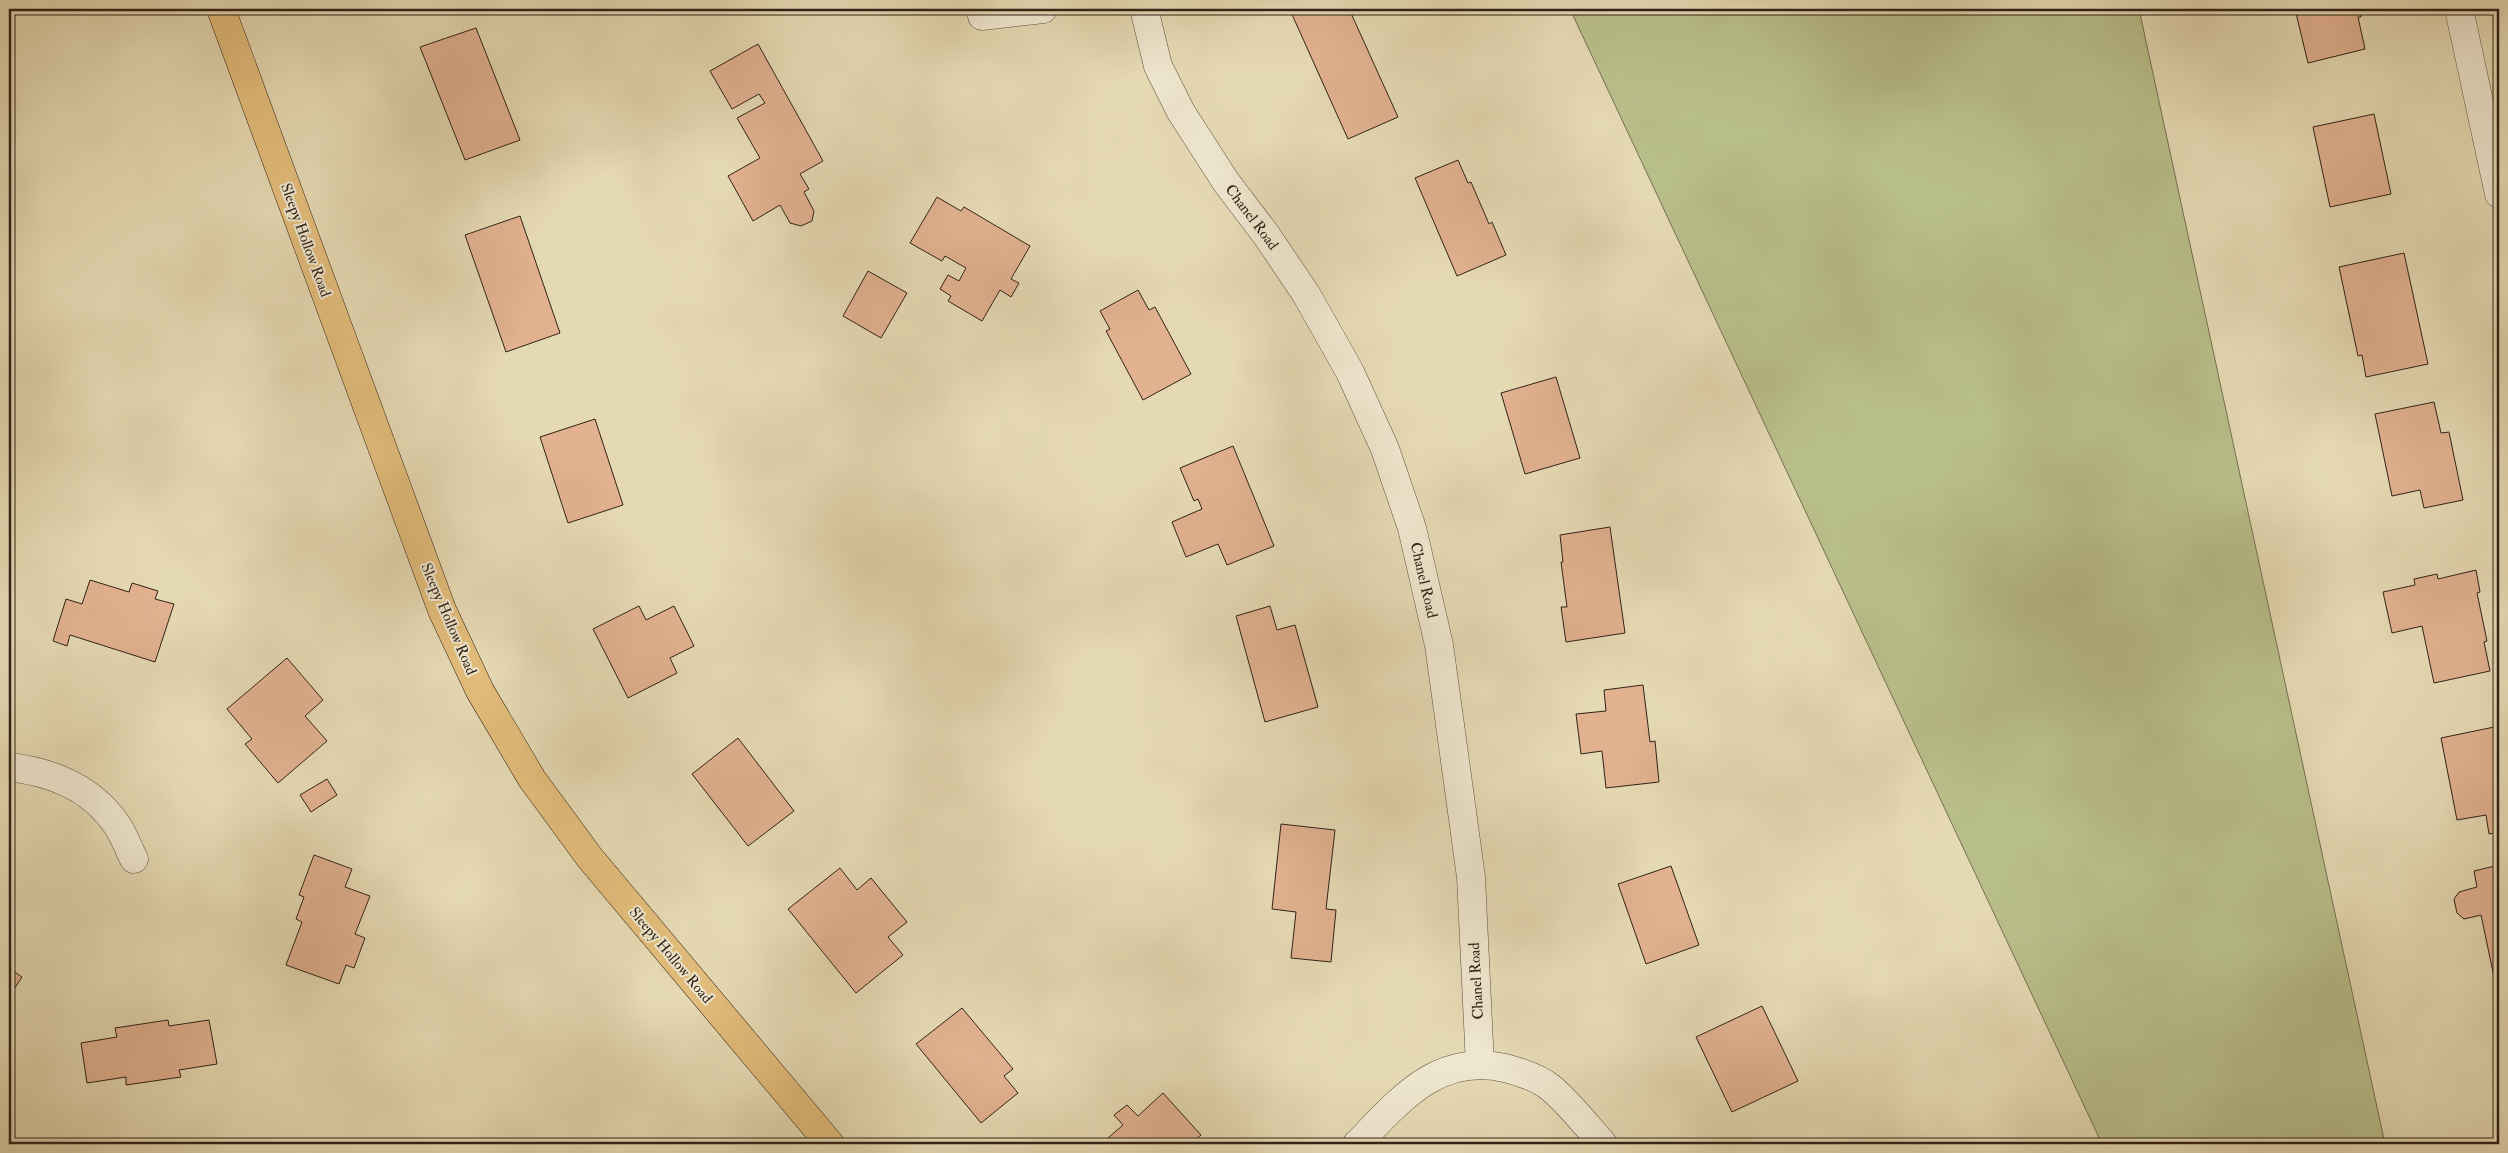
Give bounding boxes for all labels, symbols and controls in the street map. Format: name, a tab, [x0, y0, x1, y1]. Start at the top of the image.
street label: Sleepy Hollow Road	[275, 181, 335, 301]
street label: Chanel Road	[1221, 181, 1283, 254]
street label: Chanel Road	[1406, 540, 1442, 621]
street label: Sleepy Hollow Road	[415, 560, 481, 679]
street label: Sleepy Hollow Road	[624, 903, 717, 1008]
street label: Chanel Road	[1465, 941, 1488, 1020]

